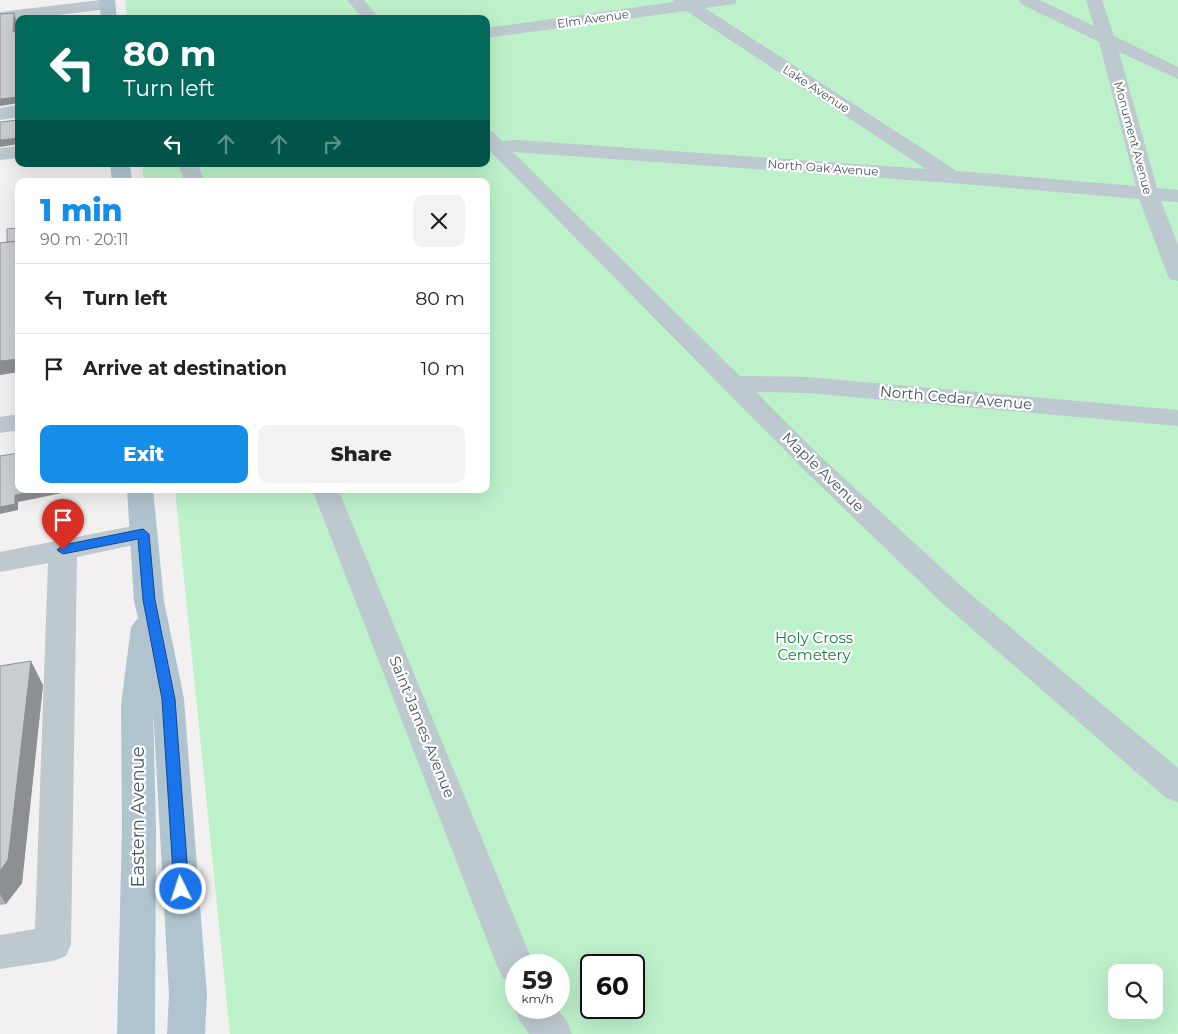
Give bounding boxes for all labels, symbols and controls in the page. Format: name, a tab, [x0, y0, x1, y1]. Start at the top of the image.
street label: Elm Avenue	[556, 6, 630, 31]
text: 80 m	[123, 32, 217, 75]
icon: left	[40, 35, 105, 100]
street label: Lake Avenue	[780, 61, 853, 116]
text: Turn left	[123, 75, 215, 102]
street label: Monument Avenue	[1111, 80, 1156, 196]
icon: left	[159, 130, 187, 158]
icon: ahead	[212, 130, 240, 158]
icon: ahead	[265, 130, 293, 158]
icon: right	[318, 130, 346, 158]
street label: North Oak Avenue	[767, 156, 879, 179]
text: 1 min	[40, 192, 123, 229]
button: close	[413, 195, 465, 247]
text: 90 m · 20:11	[40, 230, 129, 249]
icon: left	[40, 285, 68, 313]
text: Turn left	[83, 287, 168, 310]
text: 80 m	[415, 287, 465, 310]
icon: arrive	[40, 355, 68, 383]
text: Arrive at destination	[83, 357, 287, 380]
text: 10 m	[420, 357, 465, 380]
street label: North Cedar Avenue	[879, 381, 1033, 414]
button: Exit	[40, 425, 248, 483]
button: Share	[258, 425, 465, 483]
street label: Maple Avenue	[778, 428, 868, 516]
pin	[42, 499, 84, 550]
icon: arrive	[49, 506, 77, 534]
park label: Holy Cross Cemetery	[775, 628, 853, 664]
street label: Saint James Avenue	[385, 653, 460, 801]
street label: Eastern Avenue	[127, 746, 149, 888]
position arrow	[154, 862, 206, 914]
speed limit sign: 60	[580, 954, 645, 1019]
map controls	[1108, 964, 1163, 1019]
button: search	[1108, 964, 1163, 1019]
text: 59	[522, 965, 553, 995]
text: km/h	[521, 991, 554, 1006]

